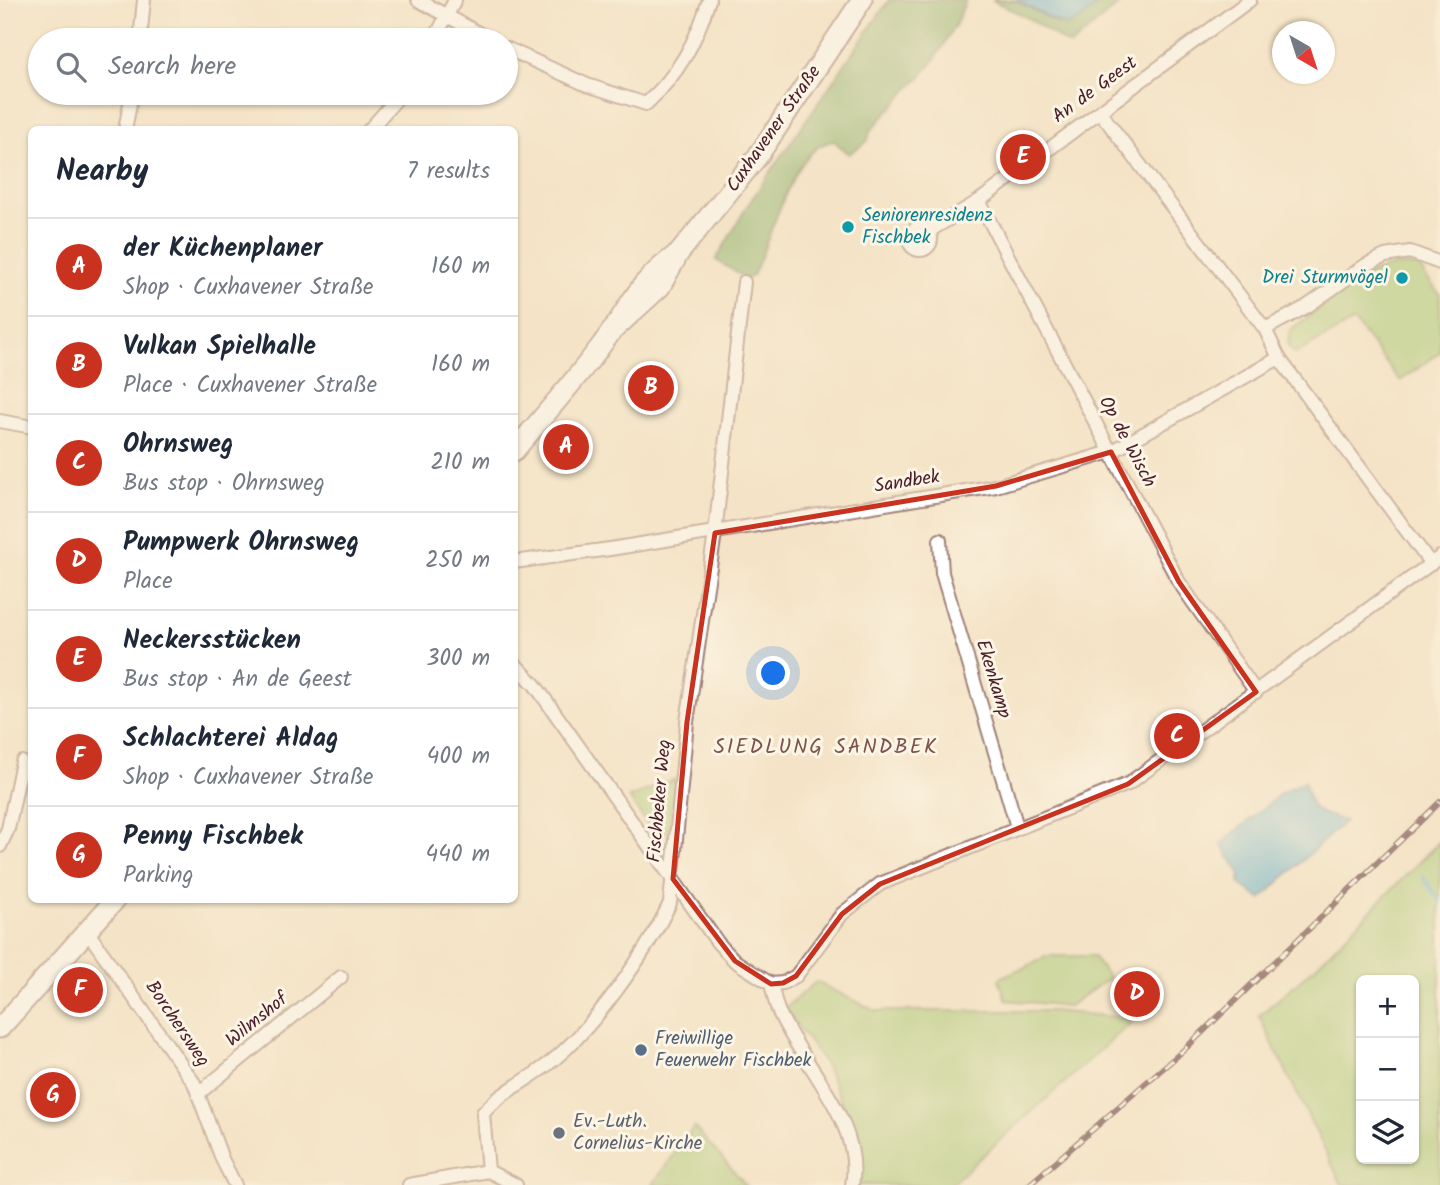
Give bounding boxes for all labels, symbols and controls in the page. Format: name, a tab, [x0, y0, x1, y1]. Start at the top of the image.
north arrow	[1272, 21, 1335, 84]
search box	[28, 28, 518, 105]
text: Search here	[108, 46, 236, 88]
icon: search	[52, 48, 90, 86]
street label: An de Geest	[1046, 48, 1144, 131]
street label: Cuxhavener Straße	[719, 59, 829, 199]
pin: E	[1000, 131, 1046, 183]
text: Nearby	[56, 148, 148, 196]
text: 7 results	[407, 154, 490, 190]
place label: Seniorenresidenz Fischbek	[862, 201, 993, 253]
marker: Seniorenresidenz Fischbek	[840, 219, 856, 235]
text: der Küchenplaner	[123, 228, 322, 270]
text: A	[72, 249, 86, 285]
text: 160 m	[431, 249, 490, 285]
place label: Drei Sturmvögel	[1262, 263, 1388, 293]
text: Shop · Cuxhavener Straße	[123, 270, 373, 306]
marker: Drei Sturmvögel	[1394, 270, 1410, 286]
text: Vulkan Spielhalle	[123, 326, 316, 368]
text: B	[72, 347, 86, 383]
text: 160 m	[431, 347, 490, 383]
pin: B	[628, 362, 674, 414]
text: Place · Cuxhavener Straße	[123, 368, 377, 404]
street label: Op de Wisch	[1090, 391, 1164, 493]
pin: A	[543, 421, 589, 473]
text: Ohrnsweg	[123, 424, 233, 466]
text: C	[72, 445, 86, 481]
text: 210 m	[430, 445, 490, 481]
street label: Sandbek	[872, 462, 942, 502]
text: Bus stop · Ohrnsweg	[123, 466, 325, 502]
text: Pumpwerk Ohrnsweg	[123, 522, 359, 564]
text: D	[71, 543, 87, 579]
text: 250 m	[425, 543, 490, 579]
text: Place	[123, 564, 173, 600]
text: Neckersstücken	[123, 620, 301, 662]
street label: Ekenkamp	[967, 636, 1019, 722]
text: E	[73, 641, 85, 677]
text: 300 m	[426, 641, 490, 677]
your location	[756, 656, 790, 690]
text: Bus stop · An de Geest	[123, 662, 352, 698]
pin: C	[1154, 710, 1200, 762]
text: Schlachterei Aldag	[123, 718, 339, 760]
district label: SIEDLUNG SANDBEK	[714, 731, 938, 764]
street label: Fischbeker Weg	[640, 738, 680, 864]
text: F	[73, 739, 85, 775]
text: 400 m	[427, 739, 490, 775]
text: Shop · Cuxhavener Straße	[123, 760, 373, 796]
text: Penny Fischbek	[123, 816, 303, 858]
text: G	[72, 837, 86, 873]
text: 440 m	[426, 837, 490, 873]
text: Parking	[123, 858, 193, 894]
pin: F	[57, 964, 103, 1016]
pin: D	[1114, 968, 1160, 1020]
street label: Borchersweg	[137, 975, 217, 1073]
map controls	[1356, 975, 1419, 1164]
button: +	[1356, 975, 1419, 1038]
street label: Wilmshof	[219, 984, 296, 1055]
place label: Freiwillige Feuerwehr Fischbek	[655, 1024, 812, 1076]
button: −	[1356, 1038, 1419, 1101]
marker: Freiwillige Feuerwehr Fischbek	[633, 1042, 649, 1058]
pin: G	[30, 1069, 76, 1121]
button: layers	[1356, 1101, 1419, 1164]
place label: Ev.-Luth. Cornelius-Kirche	[573, 1107, 703, 1159]
marker: Ev.-Luth. Cornelius-Kirche	[551, 1125, 567, 1141]

